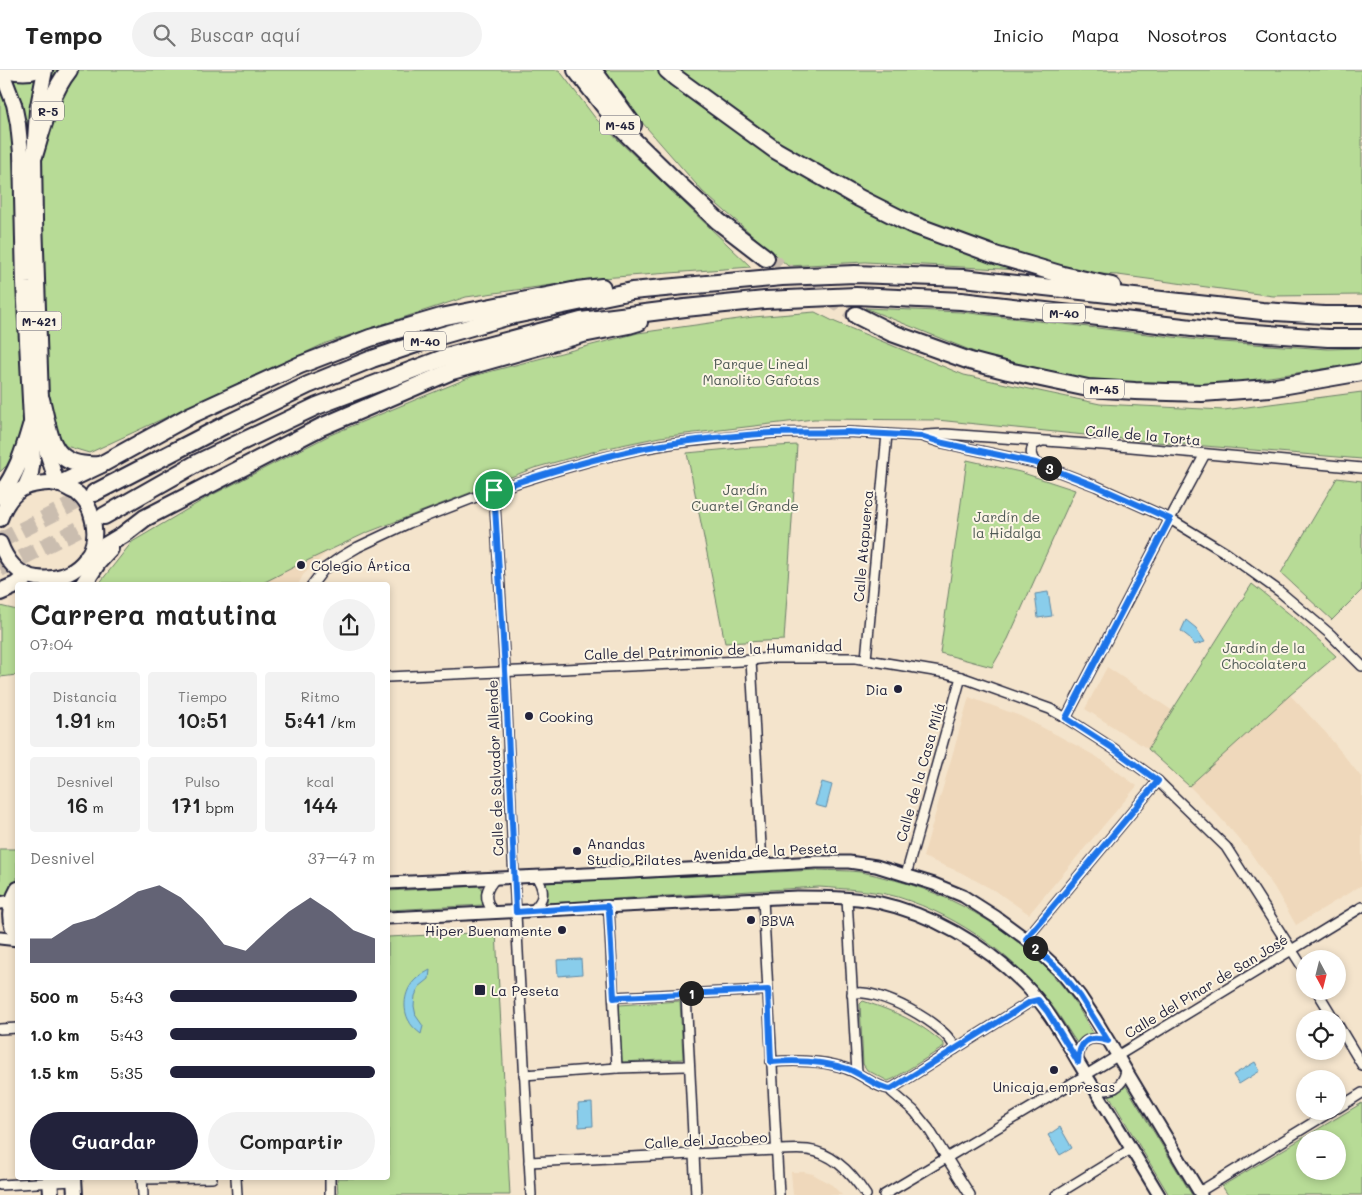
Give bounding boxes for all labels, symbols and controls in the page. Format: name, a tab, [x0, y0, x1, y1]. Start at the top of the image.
search box	[132, 12, 482, 57]
text: Tempo	[25, 19, 102, 50]
icon: search	[150, 21, 178, 49]
text: Buscar aquí	[190, 22, 301, 47]
text: Inicio	[993, 23, 1044, 47]
text: Mapa	[1072, 23, 1119, 47]
text: Nosotros	[1147, 23, 1227, 47]
text: Contacto	[1255, 23, 1337, 47]
road number: R-5	[32, 101, 64, 120]
road number: M-45	[600, 116, 640, 134]
road number: M-40	[1043, 304, 1085, 322]
road number: M-421	[16, 312, 62, 330]
road number: M-40	[404, 332, 446, 350]
park label: Parque Lineal Manolito Gafotas	[702, 354, 820, 389]
road number: M-45	[1084, 380, 1124, 398]
street label: Calle de la Torta	[1085, 420, 1201, 450]
pin: 3	[1036, 456, 1062, 480]
text: 3	[1045, 459, 1054, 478]
pin	[473, 469, 515, 511]
icon: arrive	[480, 476, 508, 504]
park label: Jardín Cuartel Grande	[691, 480, 799, 515]
street label: Calle Atapuerca	[849, 489, 877, 603]
park label: Jardín de la Hidalga	[973, 507, 1041, 542]
place label: Colegio Ártica	[311, 556, 411, 575]
marker: Colegio Ártica	[295, 559, 307, 571]
text: Carrera matutina	[30, 596, 277, 632]
button: share	[323, 599, 375, 651]
text: 07:04	[30, 633, 73, 654]
street label: Calle del Patrimonio de la Humanidad	[584, 636, 842, 664]
park label: Jardín de la Chocolatera	[1221, 638, 1307, 673]
street label: Calle de Salvador Allende	[482, 679, 508, 857]
place label: Dia	[865, 680, 888, 699]
marker: Dia	[892, 683, 904, 695]
text: Distancia	[53, 687, 117, 706]
text: Tiempo	[178, 687, 227, 706]
text: Ritmo	[301, 687, 340, 706]
street label: Calle de la Casa Milá	[891, 700, 949, 844]
text: 1.91	[54, 706, 92, 733]
text: 10:51	[177, 706, 228, 733]
text: 5:41	[284, 706, 326, 733]
place label: Cooking	[539, 707, 593, 726]
marker: Cooking	[523, 710, 535, 722]
text: km	[92, 713, 115, 732]
text: /km	[326, 713, 356, 732]
text: Desnivel	[56, 772, 113, 791]
text: Pulso	[185, 772, 220, 791]
text: kcal	[306, 772, 334, 791]
text: 16	[66, 791, 88, 818]
text: 171	[171, 791, 201, 818]
text: 144	[303, 791, 338, 818]
text: m	[88, 798, 104, 817]
text: bpm	[201, 798, 234, 817]
place label: Anandas Studio Pilates	[587, 834, 681, 869]
street label: Avenida de la Peseta	[692, 838, 838, 864]
marker: Anandas Studio Pilates	[571, 845, 583, 857]
text: Desnivel	[30, 847, 95, 868]
text: 37–47 m	[307, 847, 375, 868]
place label: BBVA	[761, 911, 795, 930]
marker: BBVA	[745, 914, 757, 926]
place label: Hiper Buenamente	[425, 921, 552, 940]
marker: Hiper Buenamente	[556, 924, 568, 936]
street label: Calle del Pinar de San José	[1121, 930, 1291, 1042]
pin: 2	[1022, 936, 1048, 960]
text: 2	[1032, 939, 1039, 958]
north arrow	[1296, 950, 1346, 1000]
map controls	[1296, 950, 1346, 1180]
pin: 1	[678, 980, 704, 1006]
place label: La Peseta	[491, 981, 559, 1000]
marker: La Peseta	[473, 983, 487, 997]
text: 1	[688, 984, 695, 1003]
text: 500 m	[30, 986, 78, 1007]
text: 5:43	[110, 986, 143, 1007]
button: locate	[1296, 1010, 1346, 1060]
text: 1.0 km	[30, 1024, 79, 1045]
text: 5:43	[110, 1024, 143, 1045]
text: 1.5 km	[30, 1062, 78, 1083]
text: 5:35	[110, 1062, 143, 1083]
marker: Unicaja empresas	[1048, 1064, 1060, 1076]
button: +	[1296, 1070, 1346, 1120]
place label: Unicaja empresas	[993, 1077, 1115, 1096]
button: Guardar	[30, 1112, 198, 1170]
button: Compartir	[208, 1112, 375, 1170]
street label: Calle del Jacobeo	[644, 1127, 768, 1153]
button: −	[1296, 1130, 1346, 1180]

